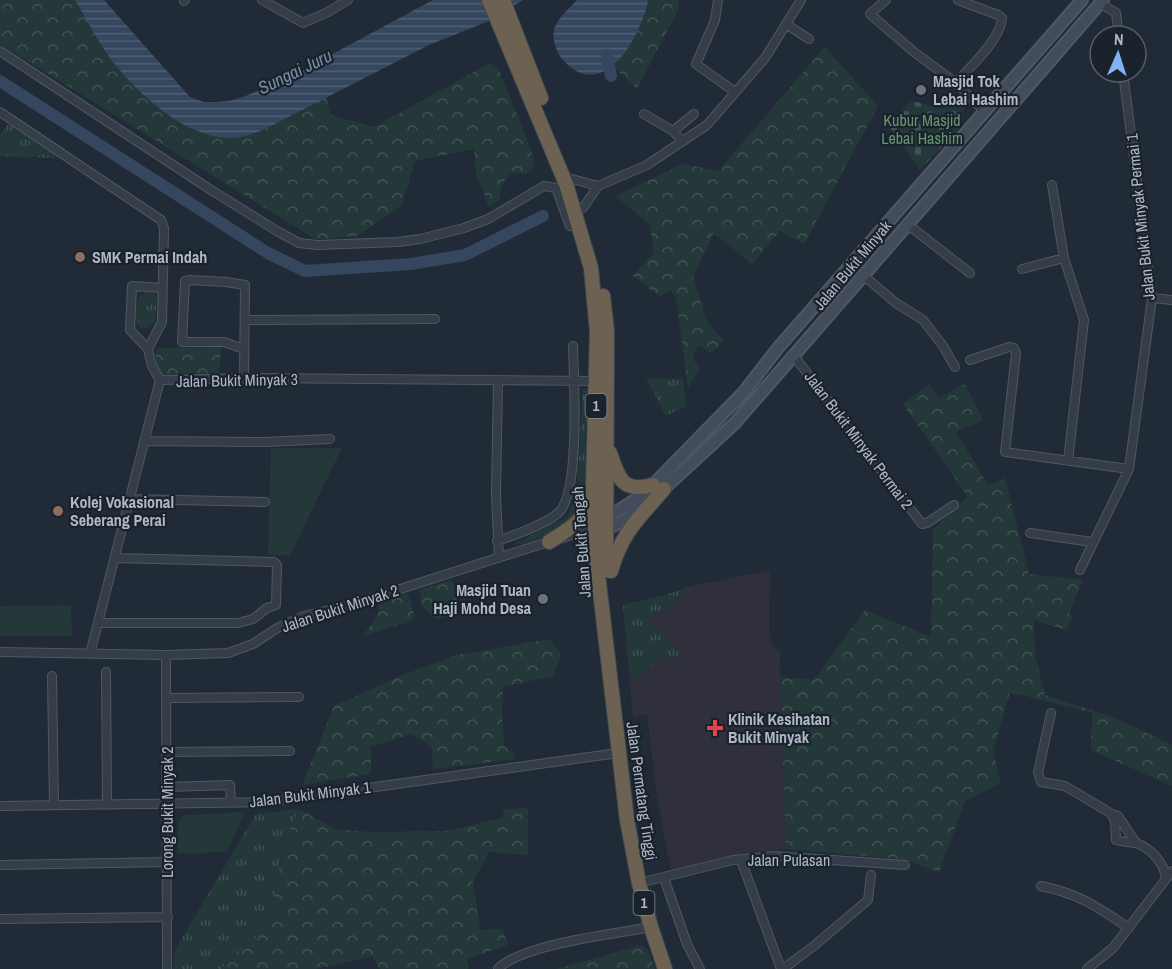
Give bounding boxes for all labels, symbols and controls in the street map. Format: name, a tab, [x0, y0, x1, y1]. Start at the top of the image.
north arrow	[1088, 24, 1148, 84]
text: N	[1113, 28, 1124, 50]
water label: Sungai Juru	[254, 43, 336, 100]
place label: Masjid Tok Lebai Hashim	[933, 70, 1018, 110]
marker: Masjid Tok Lebai Hashim	[914, 83, 928, 97]
park label: Kubur Masjid Lebai Hashim	[881, 109, 963, 149]
street label: Jalan Bukit Minyak Permai 1	[1120, 132, 1160, 302]
street label: Jalan Bukit Minyak	[808, 215, 896, 315]
place label: SMK Permai Indah	[92, 246, 207, 268]
marker: SMK Permai Indah	[73, 250, 87, 264]
street label: Jalan Bukit Minyak Permai 2	[800, 366, 918, 514]
street label: Jalan Bukit Minyak 3	[176, 368, 298, 392]
road number: 1	[586, 394, 606, 418]
street label: Jalan Bukit Tengah	[566, 486, 596, 598]
place label: Kolej Vokasional Seberang Perai	[70, 491, 174, 531]
marker: Kolej Vokasional Seberang Perai	[51, 504, 65, 518]
street label: Jalan Bukit Minyak 2	[279, 579, 401, 637]
place label: Masjid Tuan Haji Mohd Desa	[433, 579, 532, 619]
marker: Masjid Tuan Haji Mohd Desa	[536, 592, 550, 606]
place label: Klinik Kesihatan Bukit Minyak	[728, 708, 830, 748]
marker: Klinik Kesihatan Bukit Minyak	[706, 719, 724, 737]
street label: Jalan Permatang Tinggi	[621, 720, 663, 862]
street label: Lorong Bukit Minyak 2	[156, 746, 178, 878]
street label: Jalan Bukit Minyak 1	[248, 776, 372, 812]
street label: Jalan Pulasan	[748, 849, 830, 871]
road number: 1	[634, 891, 654, 915]

